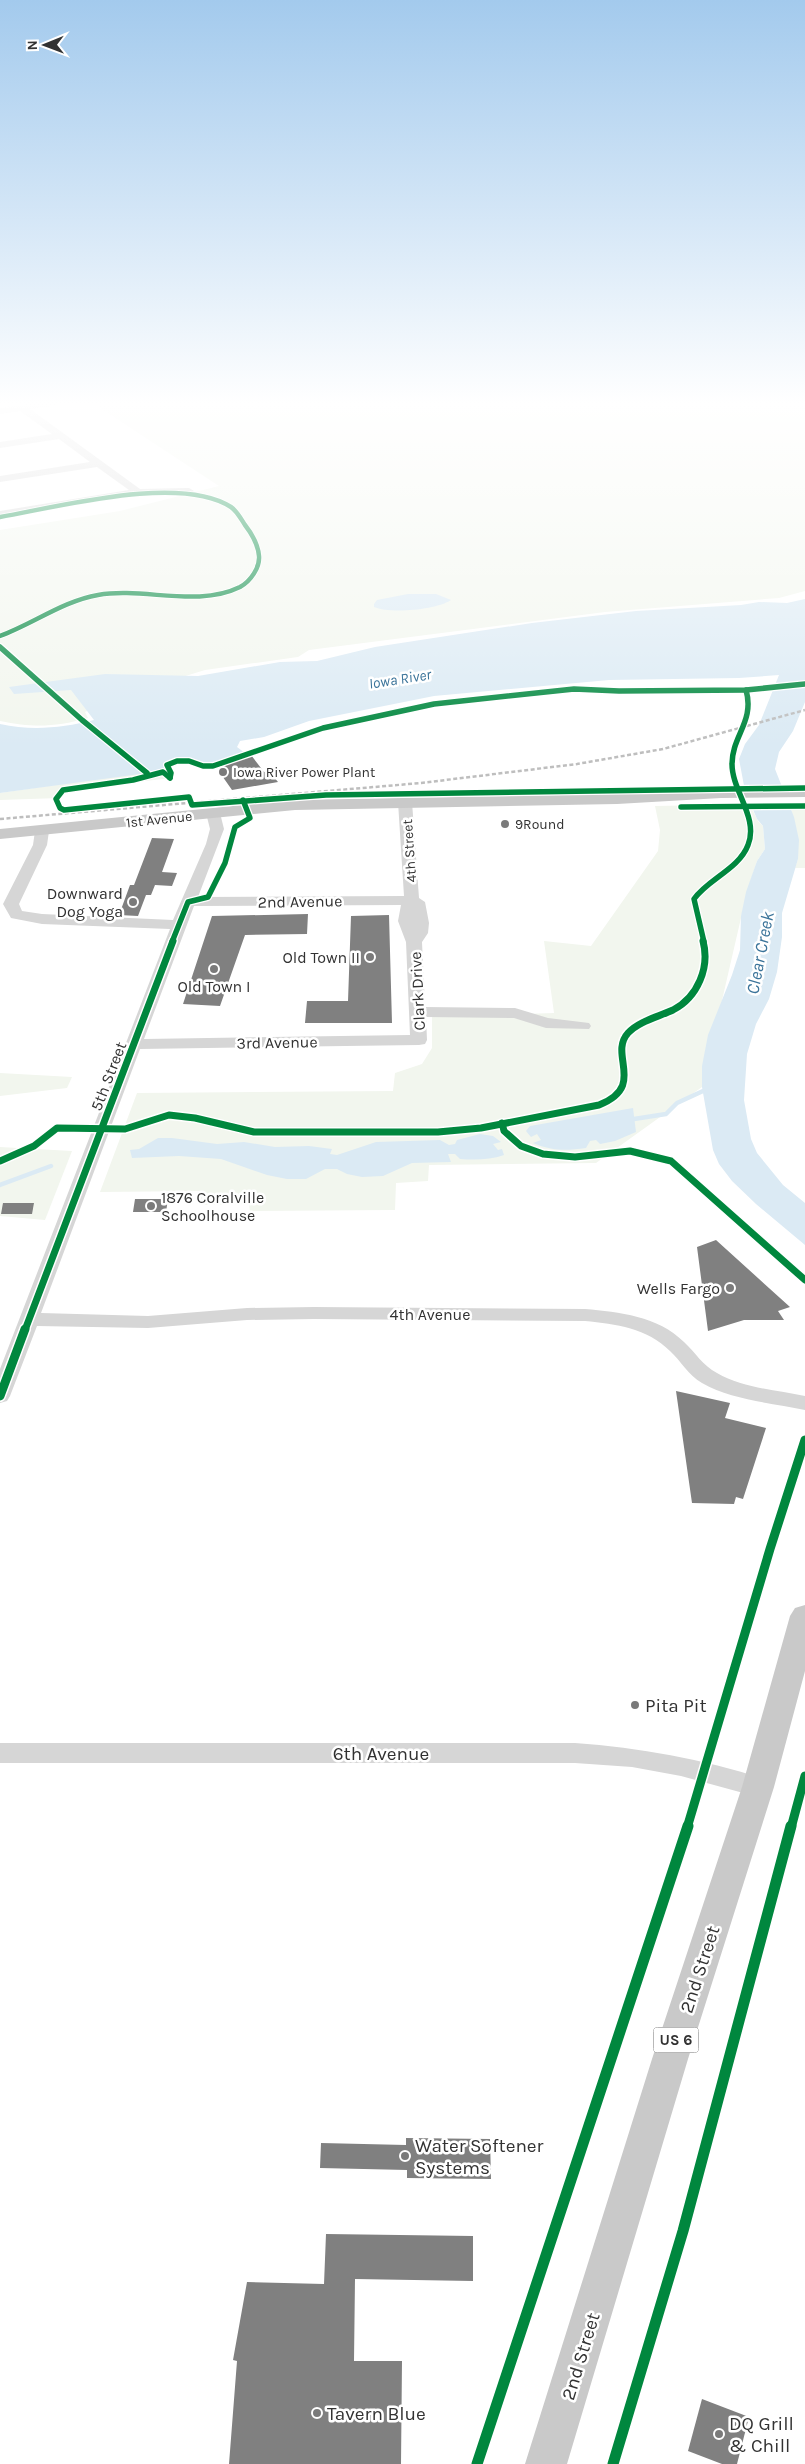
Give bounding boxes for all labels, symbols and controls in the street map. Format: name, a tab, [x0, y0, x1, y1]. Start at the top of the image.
north arrow	[20, 20, 70, 70]
text: N	[24, 40, 41, 50]
water label: Iowa River	[368, 665, 433, 693]
place label: Iowa River Power Plant	[233, 764, 375, 781]
marker: Iowa River Power Plant	[217, 766, 229, 778]
street label: 1st Avenue	[125, 808, 193, 831]
place label: 9Round	[515, 816, 565, 833]
marker: 9Round	[499, 818, 511, 830]
street label: 4th Street	[399, 819, 420, 883]
place label: Downward Dog Yoga	[47, 884, 123, 921]
street label: 2nd Avenue	[257, 891, 343, 912]
marker: Downward Dog Yoga	[127, 896, 139, 908]
water label: Clear Creek	[741, 909, 779, 996]
place label: Old Town II	[282, 948, 360, 967]
marker: Old Town II	[364, 951, 376, 963]
street label: Clark Drive	[406, 951, 429, 1031]
marker: Old Town I	[208, 963, 220, 975]
place label: Old Town I	[177, 977, 251, 996]
street label: 3rd Avenue	[236, 1032, 318, 1053]
street label: 5th Street	[87, 1039, 130, 1113]
place label: 1876 Coralville Schoolhouse	[161, 1188, 264, 1225]
marker: 1876 Coralville Schoolhouse	[145, 1200, 157, 1212]
place label: Wells Fargo	[637, 1279, 720, 1298]
marker: Wells Fargo	[724, 1282, 736, 1294]
street label: 4th Avenue	[389, 1305, 471, 1324]
place label: Pita Pit	[645, 1695, 707, 1717]
marker: Pita Pit	[629, 1699, 641, 1711]
street label: 6th Avenue	[333, 1743, 429, 1765]
street label: 2nd Street	[676, 1923, 724, 2016]
road number: US 6	[654, 2028, 698, 2052]
place label: Water Softener Systems	[415, 2135, 544, 2179]
marker: Water Softener Systems	[399, 2150, 411, 2162]
street label: 2nd Street	[557, 2310, 605, 2403]
place label: Tavern Blue	[327, 2403, 426, 2425]
marker: Tavern Blue	[311, 2407, 323, 2419]
place label: DQ Grill & Chill	[729, 2413, 794, 2457]
marker: DQ Grill & Chill	[713, 2428, 725, 2440]

